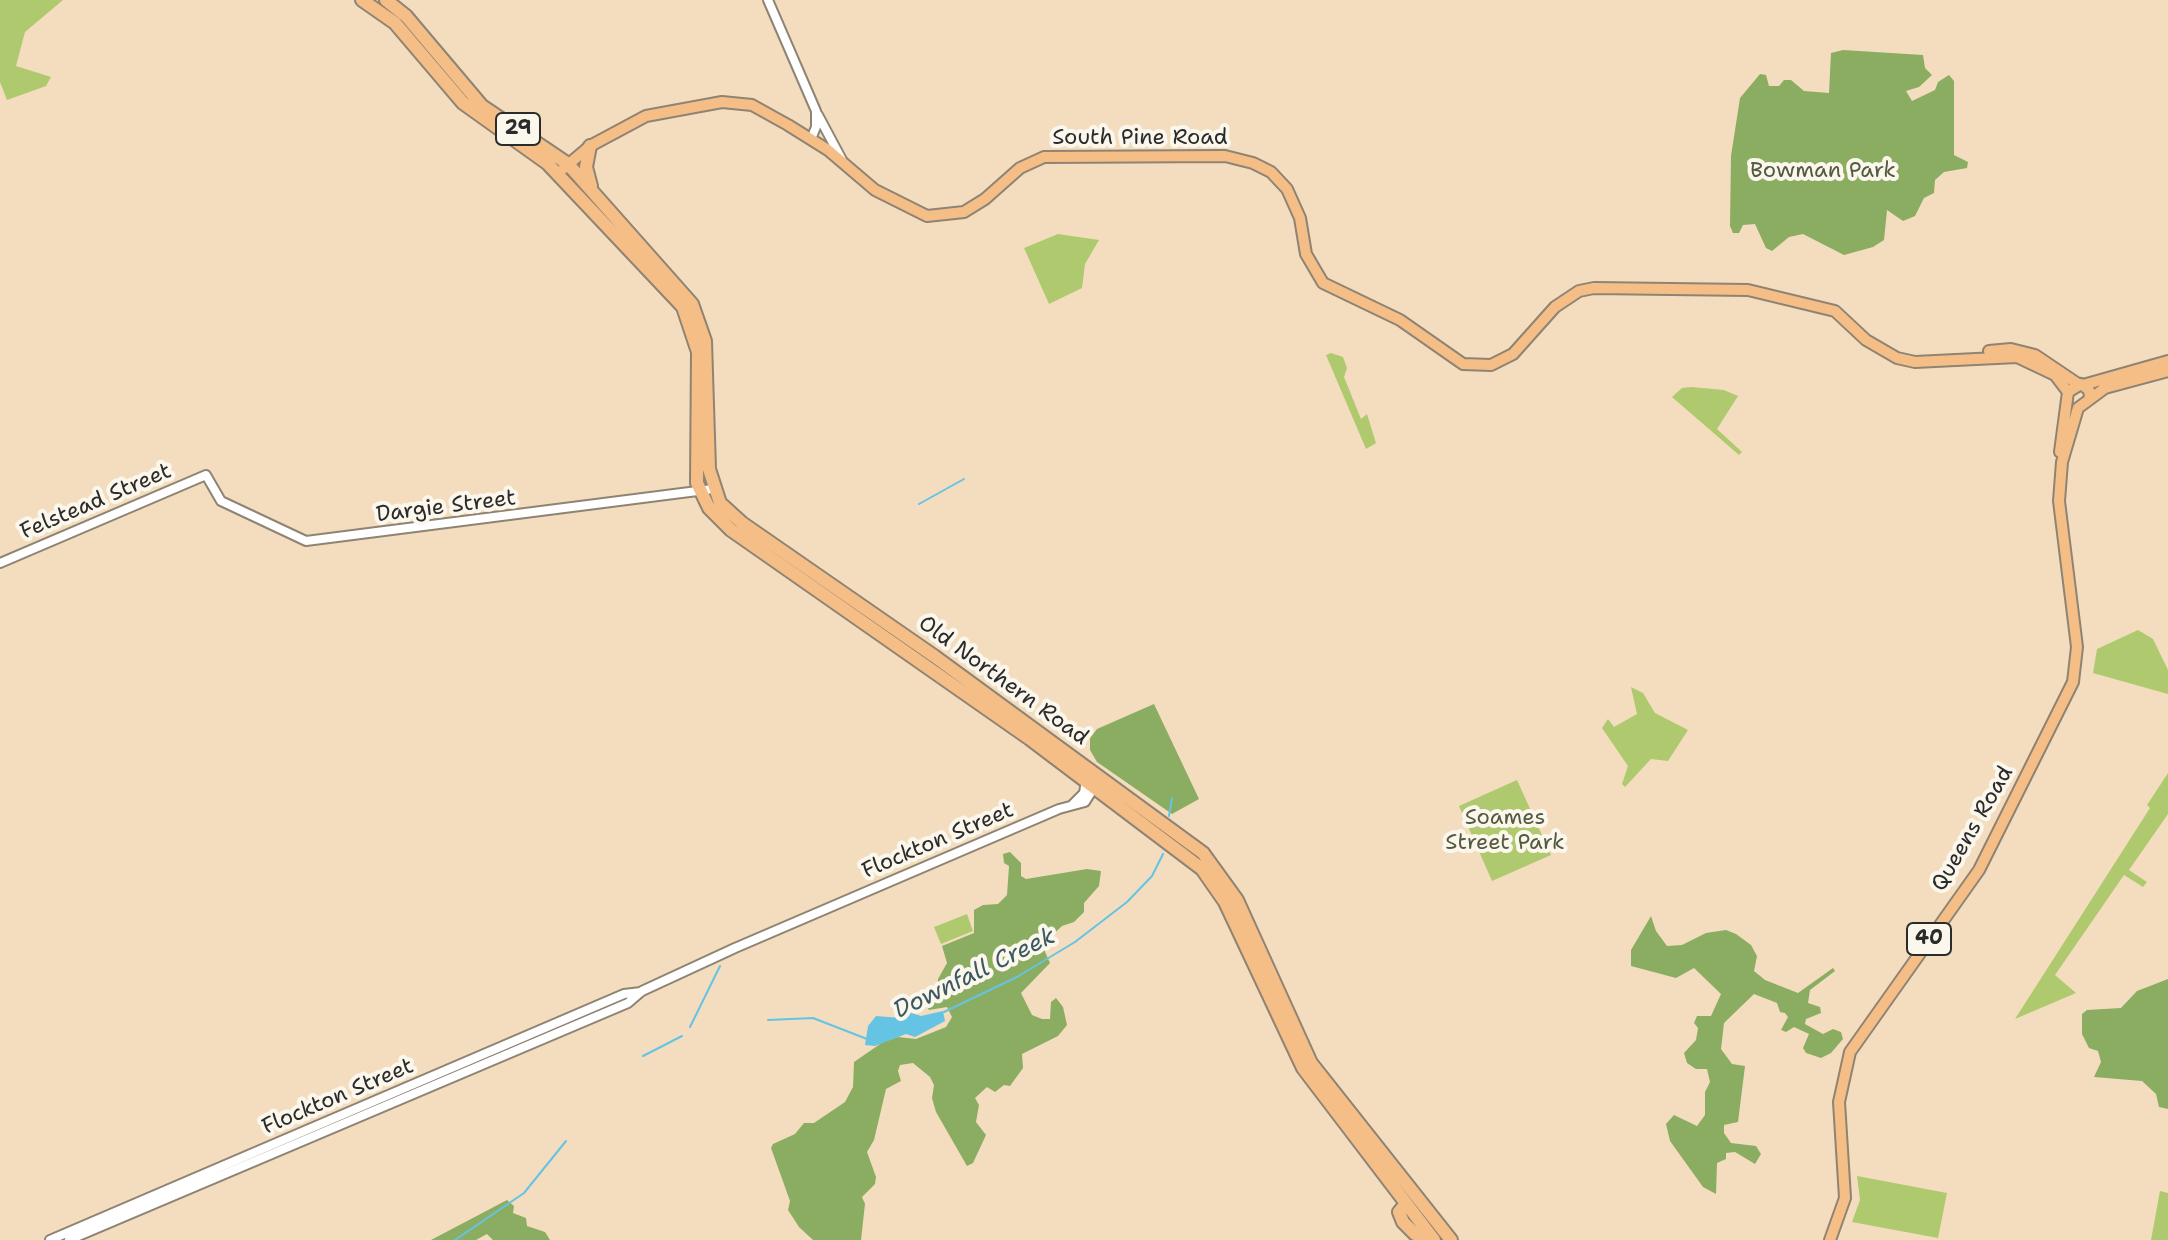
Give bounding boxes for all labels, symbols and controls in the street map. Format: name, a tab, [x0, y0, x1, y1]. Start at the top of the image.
road number: 29	[496, 113, 540, 145]
street label: South Pine Road	[1052, 125, 1228, 151]
park label: Bowman Park	[1750, 158, 1896, 184]
street label: Felstead Street	[16, 458, 176, 546]
street label: Dargie Street	[375, 485, 517, 529]
street label: Old Northern Road	[913, 610, 1093, 752]
street label: Queens Road	[1927, 762, 2019, 896]
street label: Flockton Street	[858, 797, 1018, 885]
park label: Soames Street Park	[1445, 805, 1565, 856]
water label: Downfall Creek	[889, 922, 1061, 1026]
road number: 40	[1907, 923, 1951, 955]
street label: Flockton Street	[258, 1053, 418, 1141]

